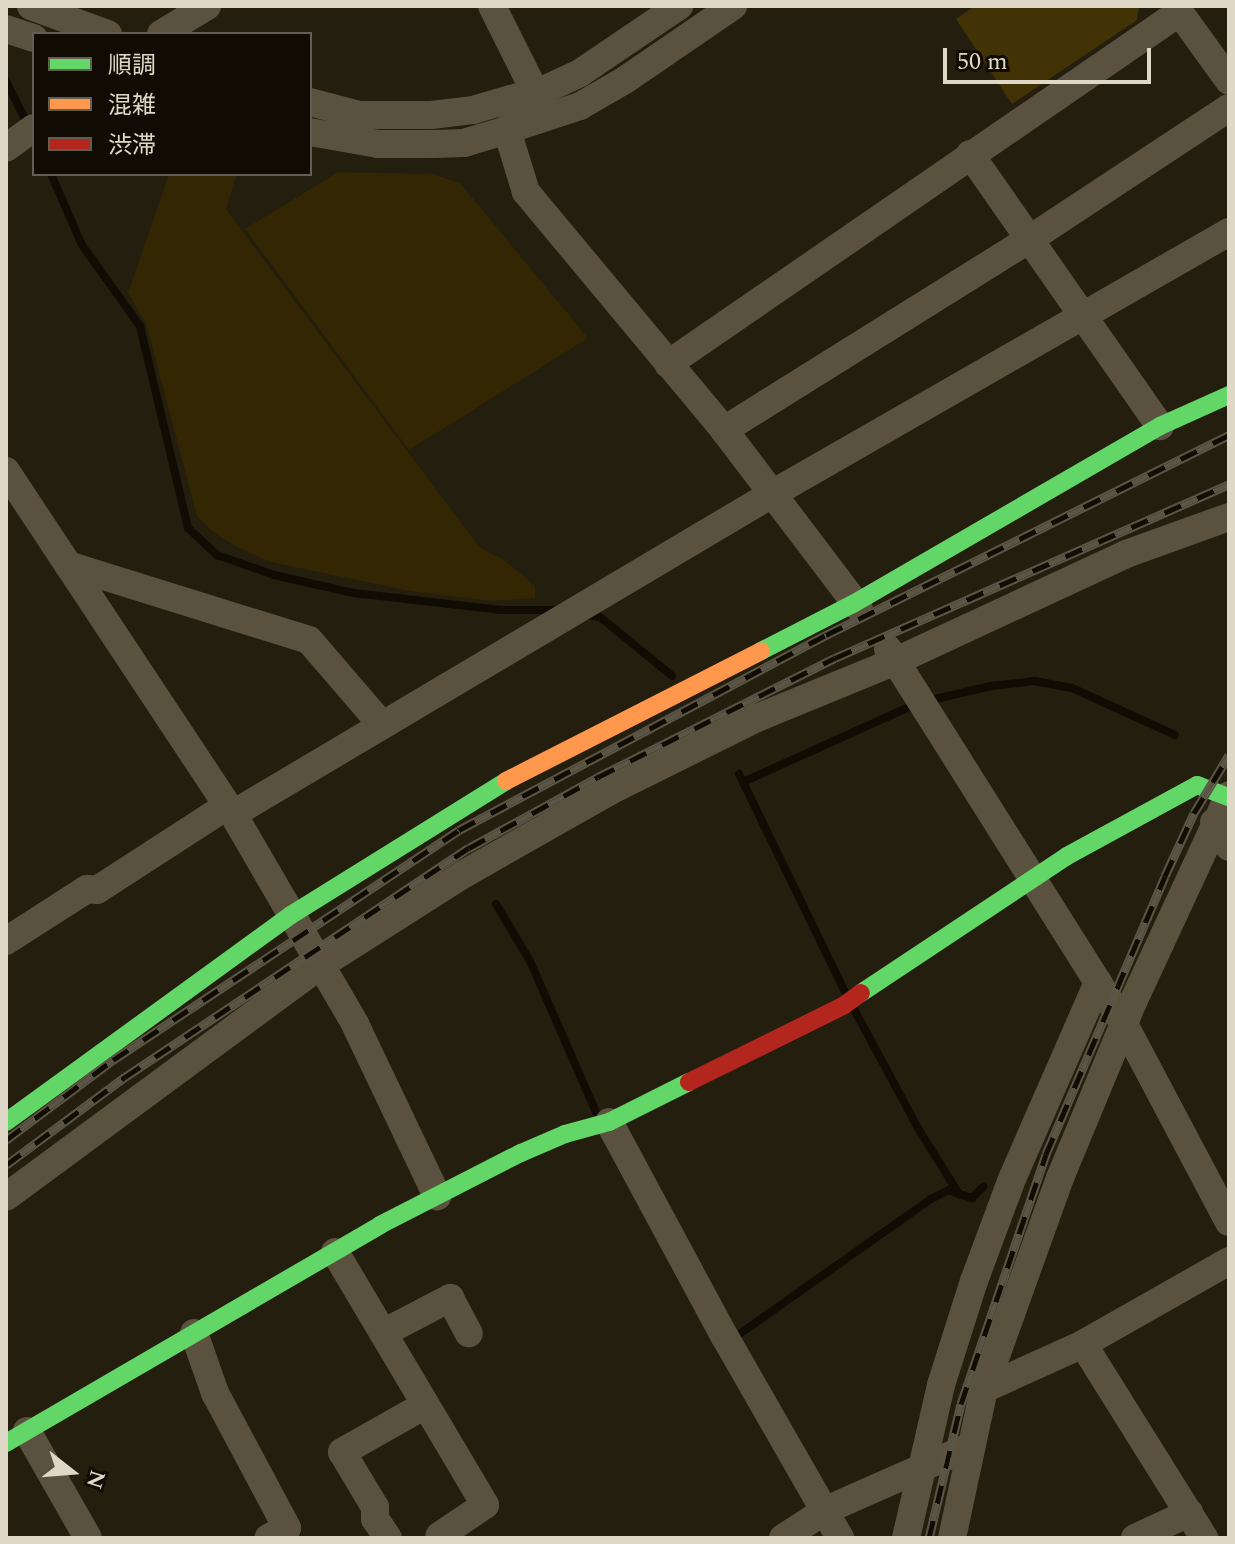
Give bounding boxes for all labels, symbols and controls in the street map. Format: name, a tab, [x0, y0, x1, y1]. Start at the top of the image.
legend	[32, 32, 312, 176]
scale bar	[947, 32, 1155, 82]
text: 50 m	[957, 44, 1008, 80]
text: 順調	[108, 48, 156, 84]
text: 混雑	[108, 88, 156, 124]
text: 渋滞	[108, 128, 156, 164]
north arrow	[32, 1432, 112, 1512]
text: N	[77, 1466, 114, 1493]

